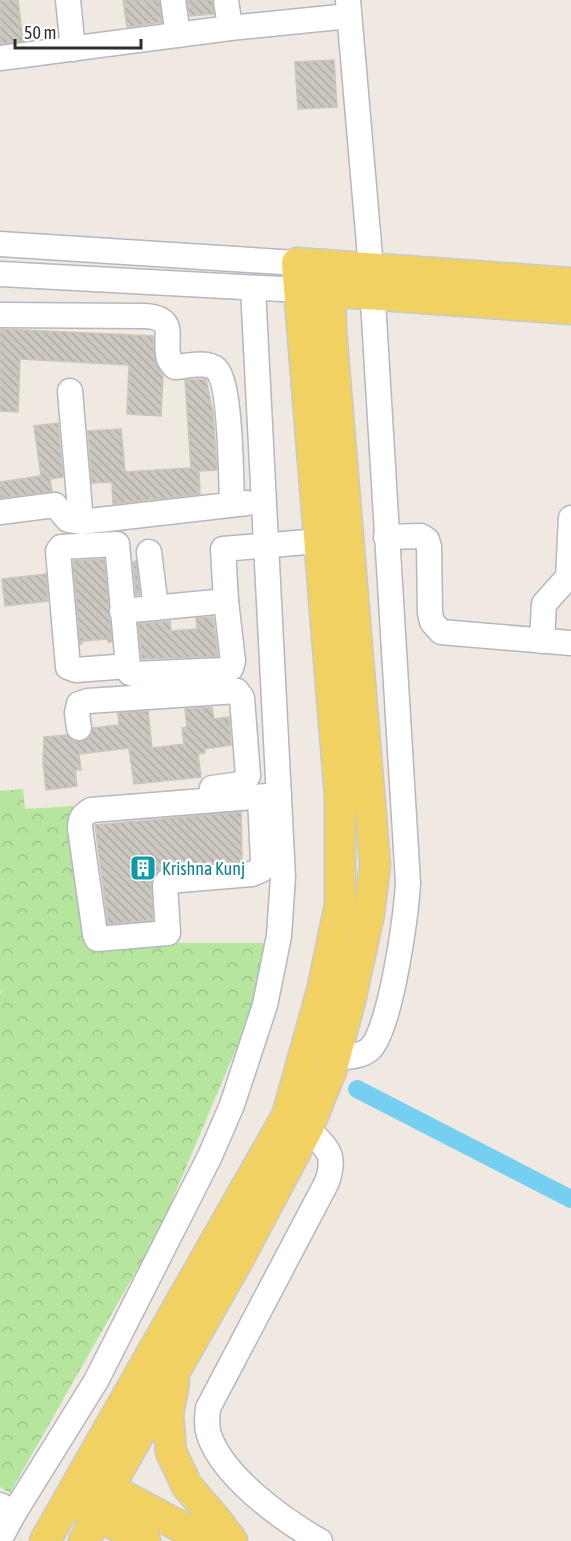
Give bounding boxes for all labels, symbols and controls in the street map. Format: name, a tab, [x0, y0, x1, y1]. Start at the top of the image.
scale bar	[15, 12, 141, 50]
text: 50 m	[24, 22, 56, 43]
building icon: Krishna Kunj	[128, 853, 158, 883]
place label: Krishna Kunj	[162, 858, 245, 879]

